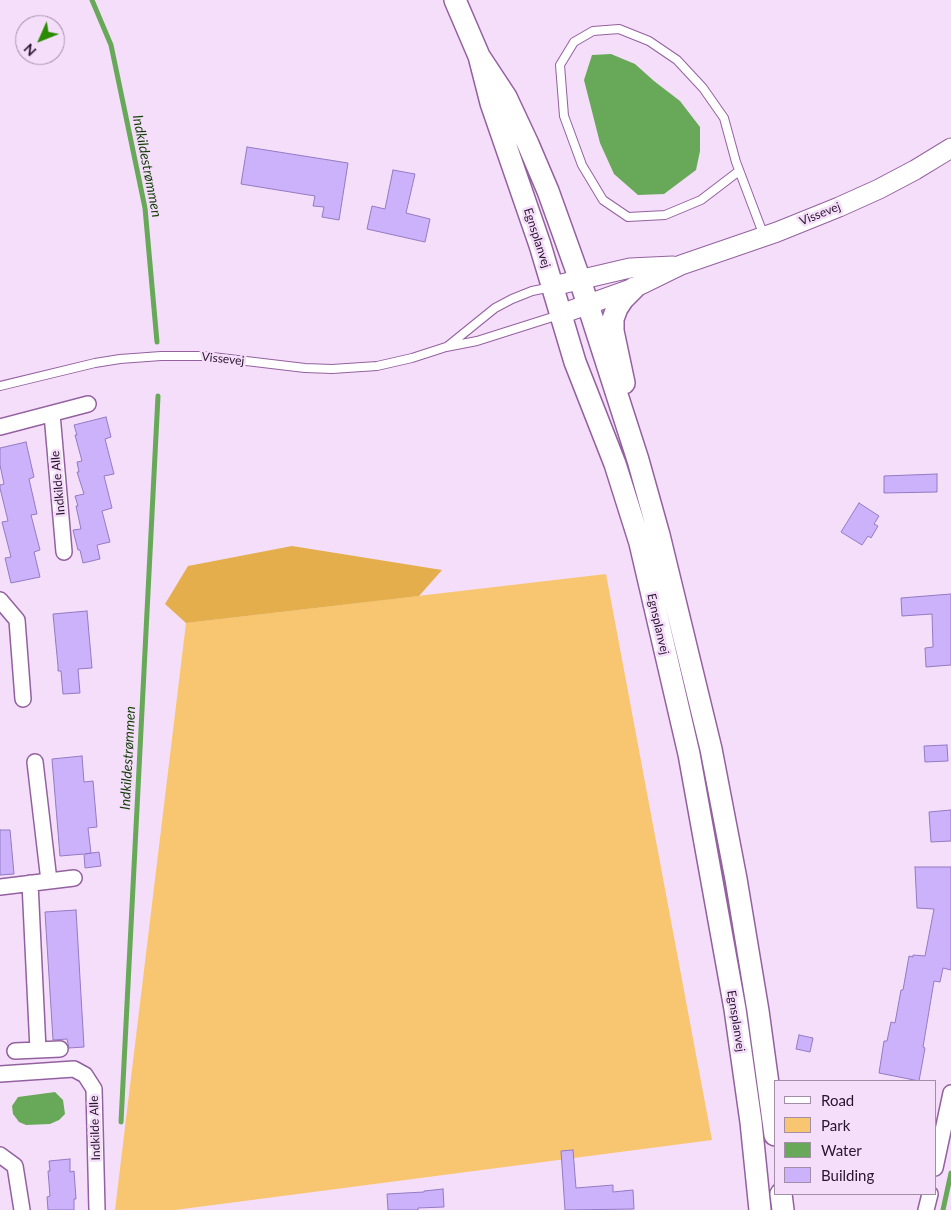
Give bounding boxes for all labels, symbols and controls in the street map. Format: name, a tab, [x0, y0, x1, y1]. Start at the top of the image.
north arrow	[15, 15, 65, 65]
text: N	[20, 40, 39, 60]
water label: Indkildestrømmen	[129, 113, 165, 219]
street label: Vissevej	[797, 199, 843, 229]
street label: Egnsplanvej	[521, 206, 553, 270]
street label: Vissevej	[201, 350, 245, 368]
street label: Indkilde Alle	[48, 450, 68, 516]
street label: Egnsplanvej	[644, 592, 672, 656]
water label: Indkildestrømmen	[117, 706, 139, 810]
street label: Egnsplanvej	[724, 989, 748, 1053]
legend	[774, 1080, 936, 1195]
text: Road	[821, 1091, 854, 1109]
street label: Indkilde Alle	[87, 1095, 103, 1161]
text: Park	[821, 1116, 850, 1134]
text: Water	[821, 1141, 862, 1159]
text: Building	[821, 1166, 874, 1184]

